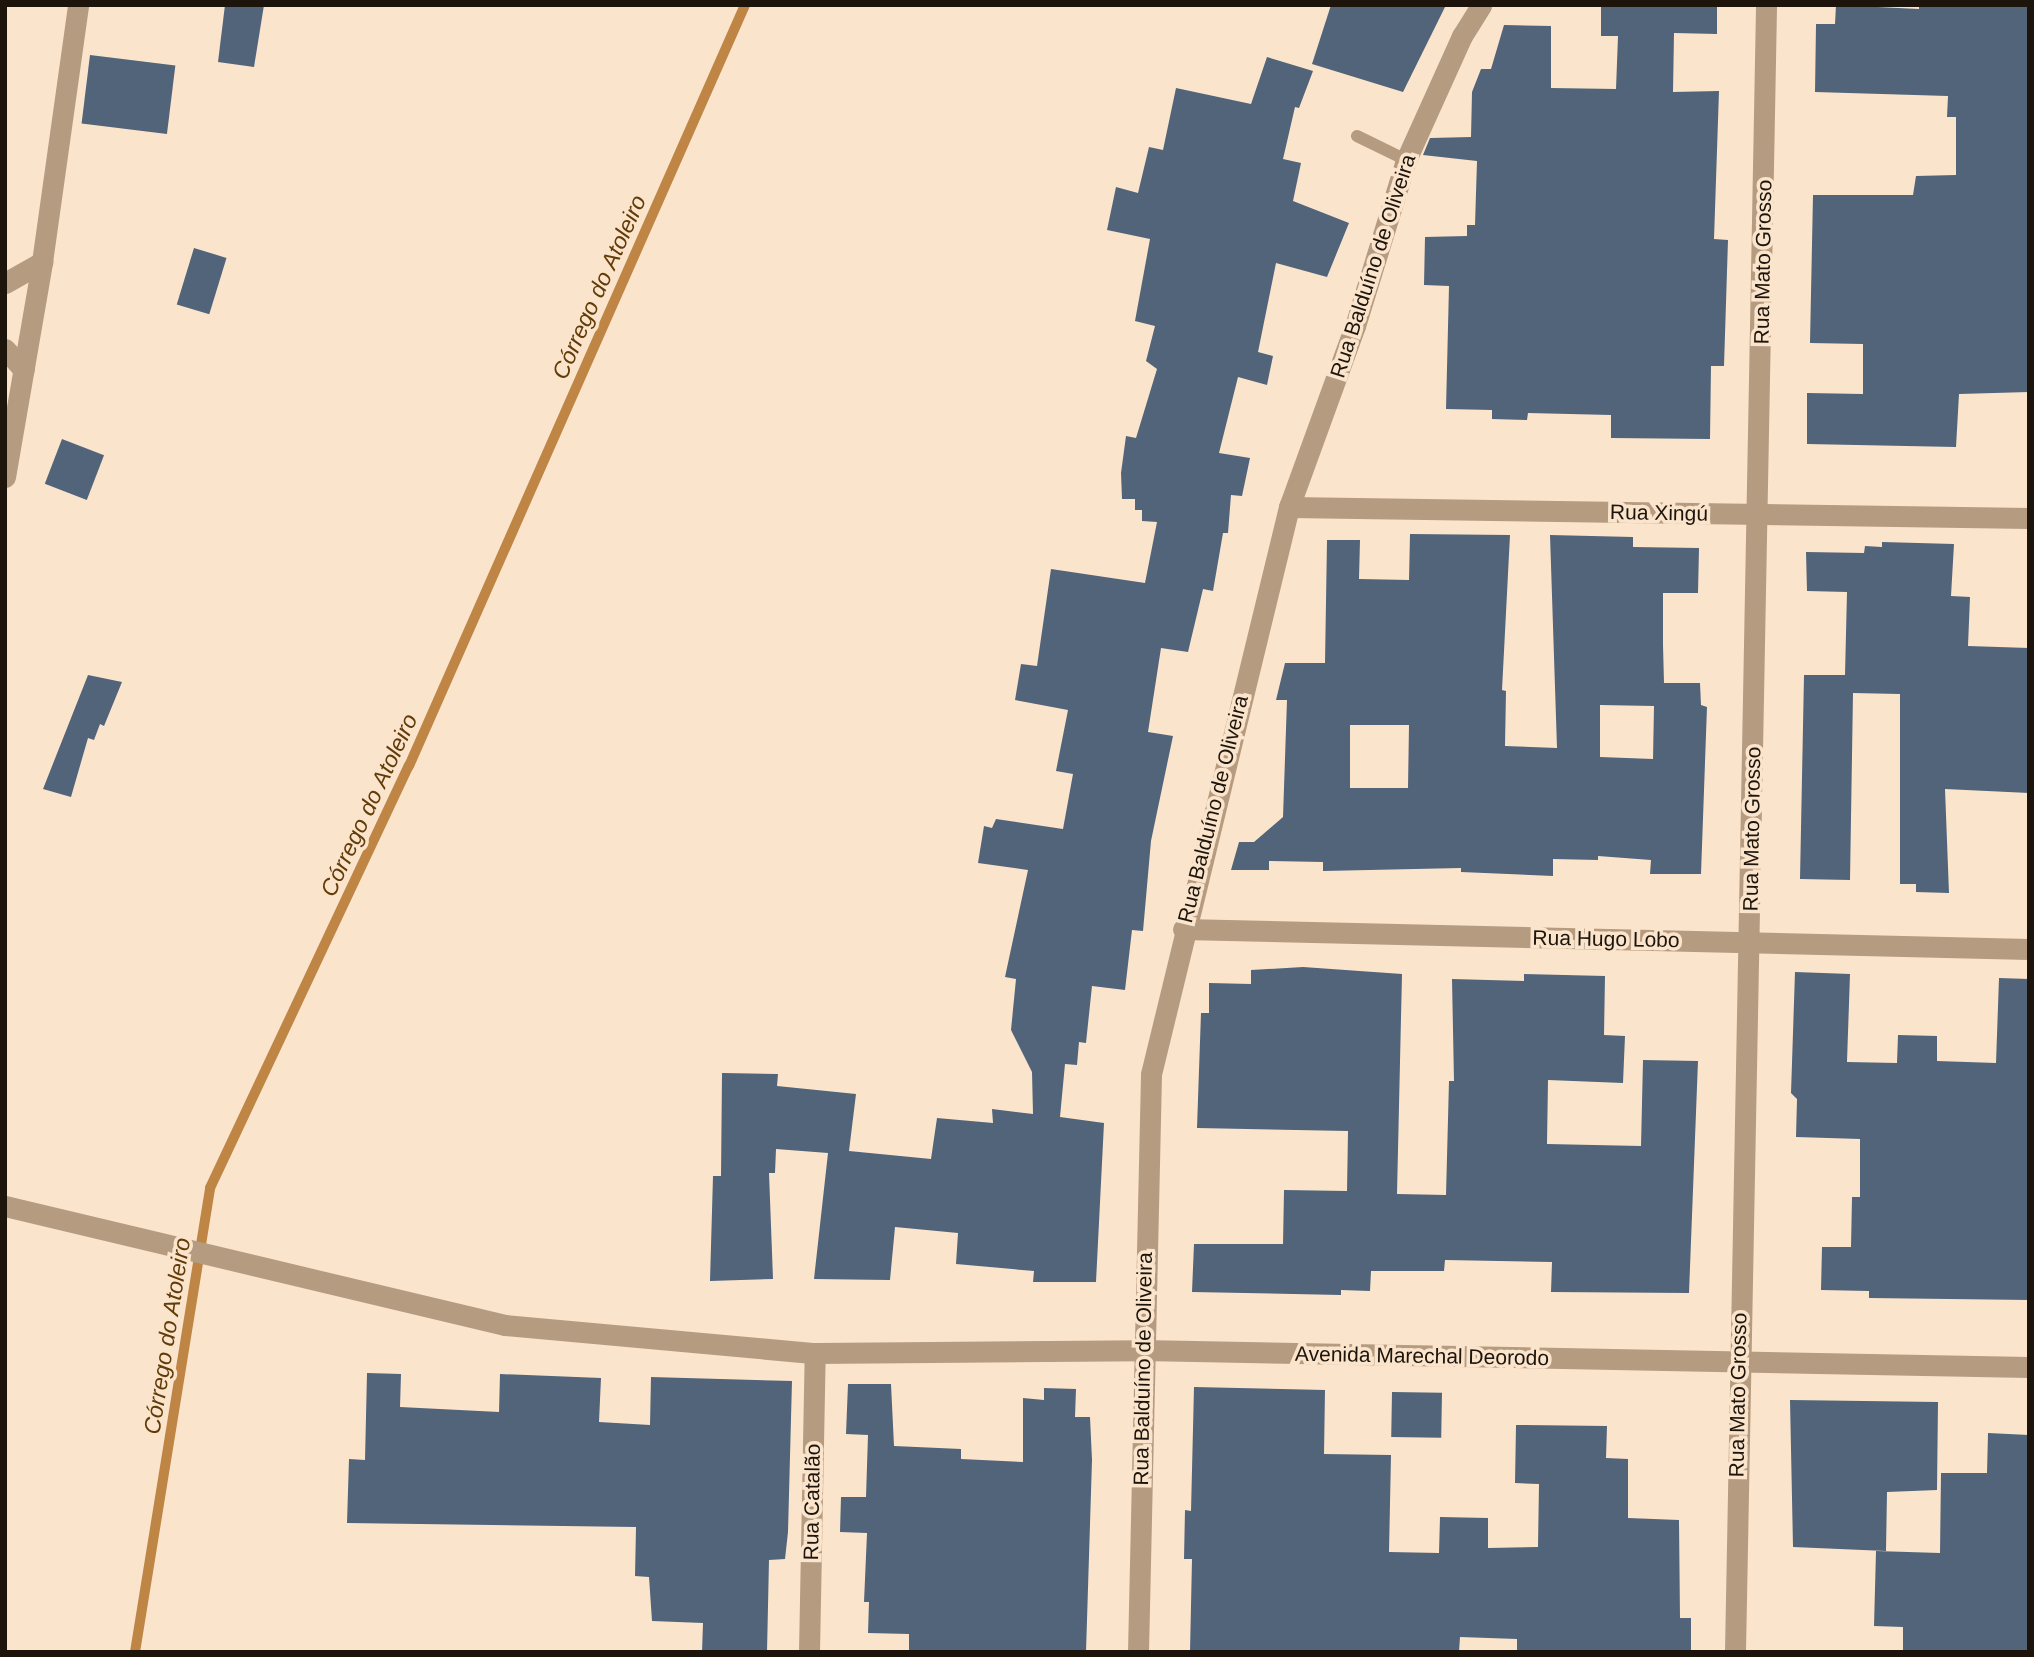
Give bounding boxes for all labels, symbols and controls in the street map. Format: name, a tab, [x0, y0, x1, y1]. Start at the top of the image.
street label: Rua Balduíno de Oliveira	[1325, 151, 1421, 381]
street label: Rua Mato Grosso	[1749, 180, 1777, 344]
water label: Córrego do Atoleiro	[546, 190, 652, 384]
street label: Rua Xingú	[1610, 500, 1708, 526]
street label: Rua Balduíno de Oliveira	[1173, 693, 1253, 925]
water label: Córrego do Atoleiro	[314, 709, 424, 901]
street label: Rua Mato Grosso	[1738, 747, 1766, 911]
street label: Rua Hugo Lobo	[1532, 925, 1680, 953]
water label: Córrego do Atoleiro	[138, 1235, 196, 1437]
street label: Rua Balduíno de Oliveira	[1128, 1252, 1158, 1486]
street label: Rua Mato Grosso	[1724, 1313, 1752, 1477]
street label: Avenida Marechal Deorodo	[1295, 1341, 1549, 1371]
street label: Rua Catalão	[798, 1443, 826, 1561]

